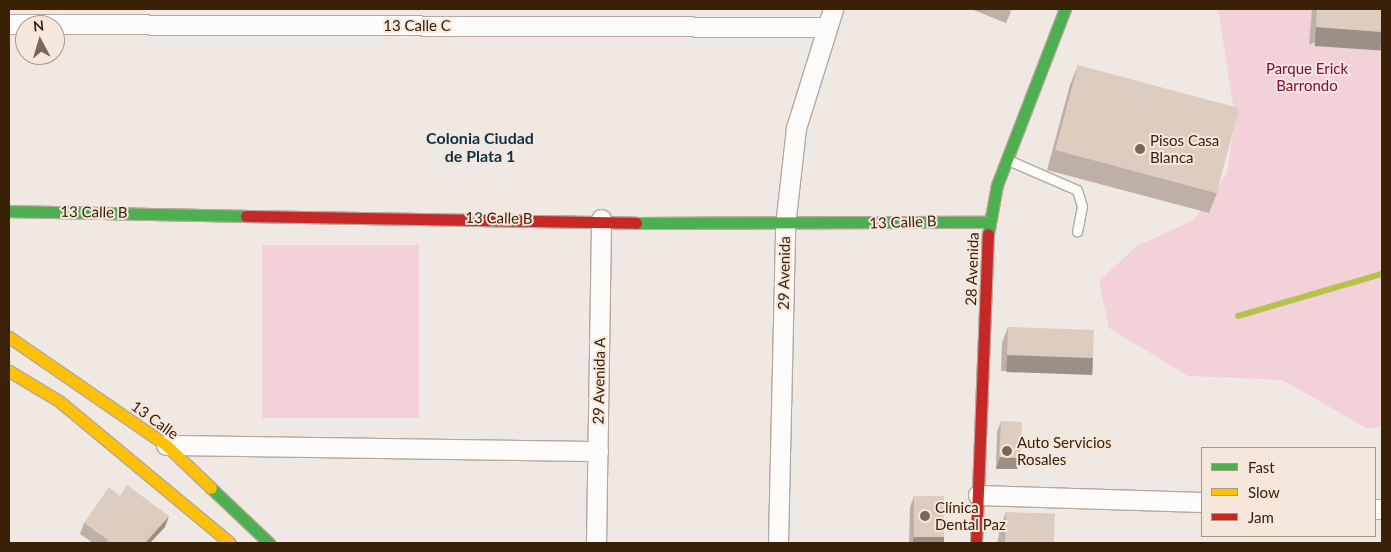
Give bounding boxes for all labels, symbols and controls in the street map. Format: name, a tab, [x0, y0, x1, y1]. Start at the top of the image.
north arrow	[15, 15, 65, 65]
text: N	[32, 17, 45, 35]
street label: 13 Calle C	[383, 17, 451, 35]
park label: Parque Erick Barrondo	[1266, 59, 1348, 94]
district label: Colonia Ciudad de Plata 1	[426, 128, 534, 166]
place label: Pisos Casa Blanca	[1150, 131, 1219, 166]
marker: Pisos Casa Blanca	[1134, 143, 1146, 155]
street label: 13 Calle B	[60, 202, 128, 222]
street label: 13 Calle B	[465, 208, 533, 228]
street label: 13 Calle B	[869, 212, 937, 232]
street label: 28 Avenida	[962, 232, 982, 306]
street label: 29 Avenida	[774, 236, 794, 310]
street label: 29 Avenida A	[589, 337, 609, 425]
street label: 13 Calle	[128, 397, 182, 443]
place label: Auto Servicios Rosales	[1017, 433, 1112, 468]
marker: Auto Servicios Rosales	[1001, 445, 1013, 457]
legend	[1201, 447, 1376, 537]
text: Fast	[1248, 458, 1275, 476]
text: Slow	[1248, 483, 1280, 501]
place label: Clínica Dental Paz	[935, 498, 1006, 533]
text: Jam	[1248, 508, 1274, 526]
marker: Clínica Dental Paz	[919, 510, 931, 522]

